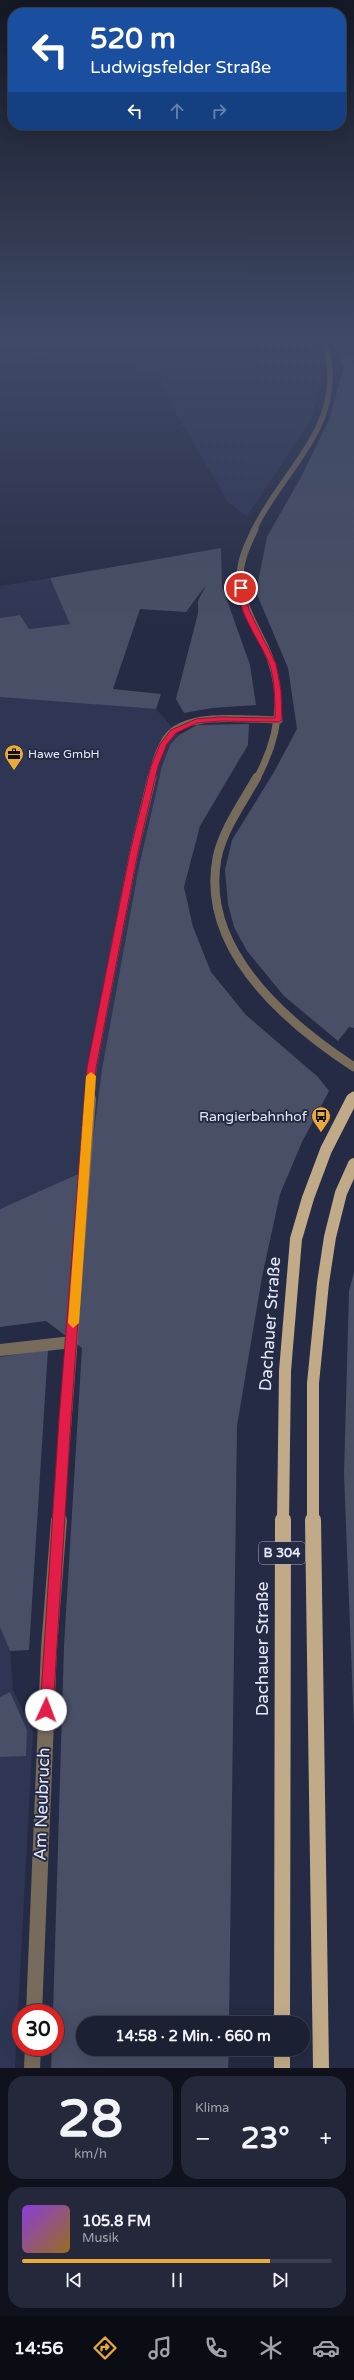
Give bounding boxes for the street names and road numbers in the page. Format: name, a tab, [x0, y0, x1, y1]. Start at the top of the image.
street label: Dachauer Straße	[255, 1256, 285, 1392]
road number: B 304	[259, 1542, 305, 1564]
street label: Dachauer Straße	[252, 1582, 273, 1716]
street label: Am Neubruch	[30, 1747, 54, 1861]

